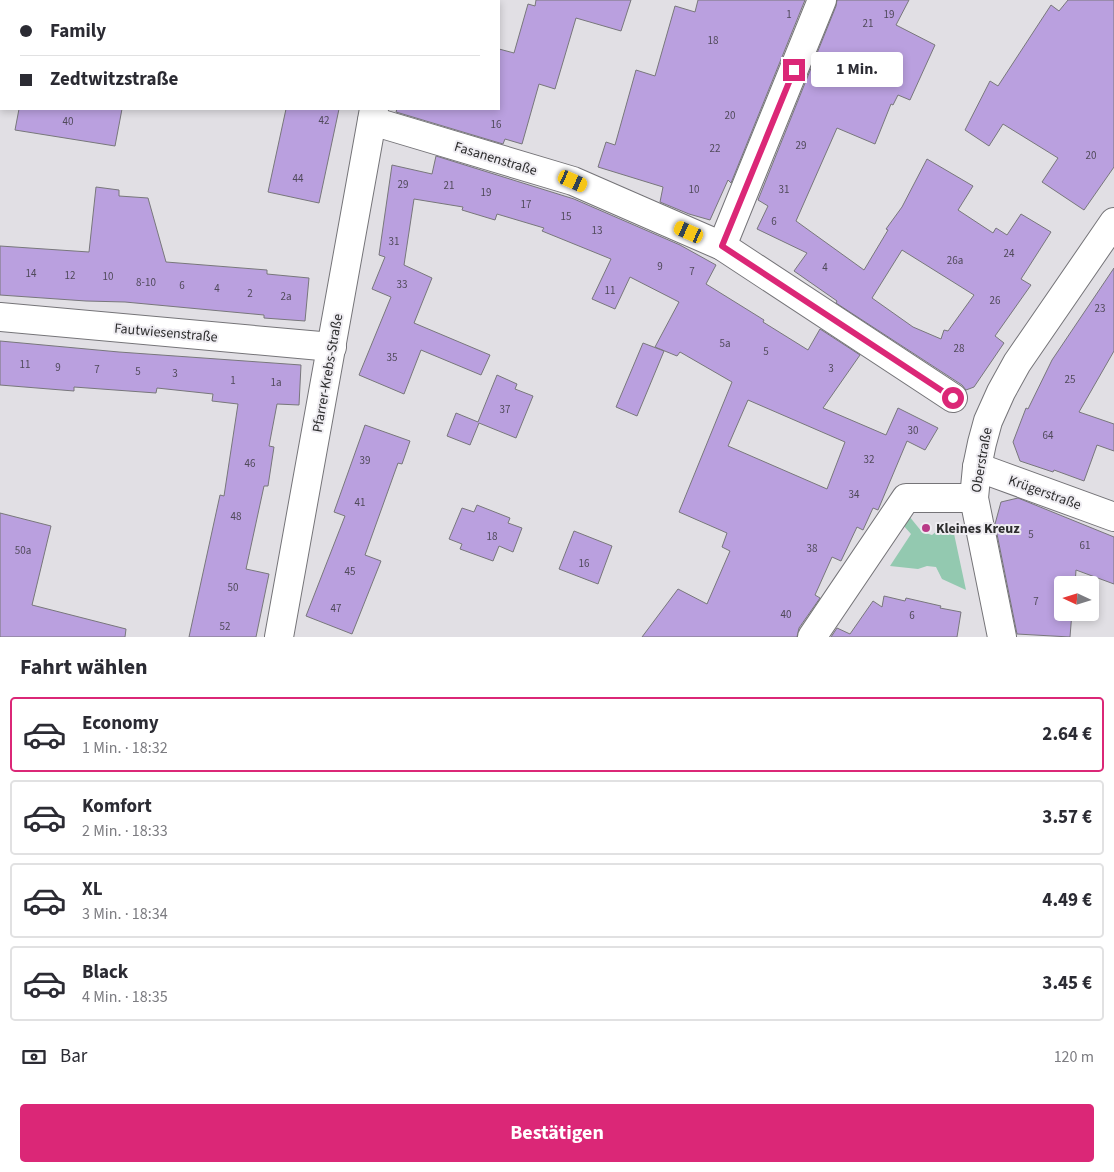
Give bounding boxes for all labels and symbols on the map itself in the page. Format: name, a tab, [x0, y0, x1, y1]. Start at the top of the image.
house number: 1	[786, 7, 792, 22]
house number: 19	[884, 7, 894, 22]
house number: 21	[863, 16, 873, 31]
house number: 18	[708, 33, 719, 48]
callout: 1 Min.	[812, 52, 904, 88]
route end	[783, 59, 805, 81]
house number: 20	[725, 108, 735, 123]
house number: 42	[319, 113, 329, 128]
house number: 40	[63, 114, 73, 129]
house number: 16	[491, 117, 502, 132]
street label: Fasanenstraße	[452, 137, 540, 181]
house number: 29	[796, 138, 806, 153]
house number: 22	[710, 141, 720, 156]
house number: 20	[1086, 148, 1096, 163]
car	[556, 168, 589, 194]
house number: 44	[293, 171, 304, 186]
house number: 29	[398, 177, 408, 192]
house number: 21	[444, 178, 454, 193]
house number: 10	[689, 182, 699, 197]
house number: 31	[779, 182, 789, 197]
house number: 19	[481, 185, 491, 200]
house number: 17	[521, 197, 531, 212]
house number: 15	[561, 209, 571, 224]
house number: 6	[771, 214, 777, 229]
car	[672, 219, 705, 245]
house number: 13	[592, 223, 602, 238]
house number: 31	[389, 234, 399, 249]
house number: 24	[1004, 246, 1015, 261]
house number: 26a	[947, 253, 963, 268]
house number: 9	[657, 259, 663, 274]
house number: 4	[822, 260, 828, 275]
house number: 7	[689, 264, 695, 279]
house number: 14	[26, 266, 37, 281]
house number: 12	[65, 268, 75, 283]
house number: 10	[103, 269, 113, 284]
house number: 8-10	[136, 275, 156, 290]
house number: 33	[397, 277, 407, 292]
house number: 6	[179, 278, 185, 293]
house number: 4	[214, 281, 220, 296]
house number: 11	[605, 283, 615, 298]
house number: 2	[247, 286, 253, 301]
house number: 2a	[280, 289, 292, 304]
house number: 26	[990, 293, 1001, 308]
house number: 23	[1095, 301, 1105, 316]
street label: Pfarrer-Krebs-Straße	[308, 312, 348, 434]
street label: Fautwiesenstraße	[113, 319, 218, 347]
house number: 5a	[719, 336, 731, 351]
house number: 28	[954, 341, 965, 356]
house number: 5	[763, 344, 769, 359]
house number: 35	[387, 350, 397, 365]
house number: 11	[20, 357, 30, 372]
house number: 9	[55, 360, 61, 375]
house number: 3	[828, 361, 834, 376]
house number: 7	[94, 362, 100, 377]
house number: 5	[135, 364, 141, 379]
house number: 3	[172, 366, 178, 381]
house number: 25	[1065, 372, 1075, 387]
house number: 1	[230, 373, 236, 388]
house number: 1a	[270, 375, 282, 390]
route start	[942, 387, 964, 409]
house number: 37	[500, 402, 510, 417]
house number: 30	[908, 423, 918, 438]
street label: Oberstraße	[966, 426, 998, 494]
house number: 64	[1043, 428, 1054, 443]
house number: 32	[864, 452, 874, 467]
house number: 39	[360, 453, 370, 468]
house number: 46	[245, 456, 256, 471]
street label: Krügerstraße	[1005, 471, 1084, 515]
house number: 34	[849, 487, 860, 502]
house number: 41	[355, 495, 365, 510]
house number: 48	[231, 509, 242, 524]
place label: Kleines Kreuz	[936, 519, 1020, 539]
marker: Kleines Kreuz	[920, 522, 932, 534]
house number: 5	[1028, 527, 1034, 542]
house number: 18	[487, 529, 498, 544]
house number: 61	[1080, 538, 1090, 553]
house number: 38	[807, 541, 818, 556]
house number: 50a	[15, 543, 31, 558]
house number: 16	[579, 556, 590, 571]
house number: 45	[345, 564, 355, 579]
north arrow	[1054, 576, 1099, 621]
house number: 50	[228, 580, 238, 595]
house number: 7	[1033, 594, 1039, 609]
house number: 47	[331, 601, 341, 616]
house number: 40	[781, 607, 791, 622]
house number: 6	[909, 608, 915, 623]
house number: 52	[220, 619, 230, 634]

